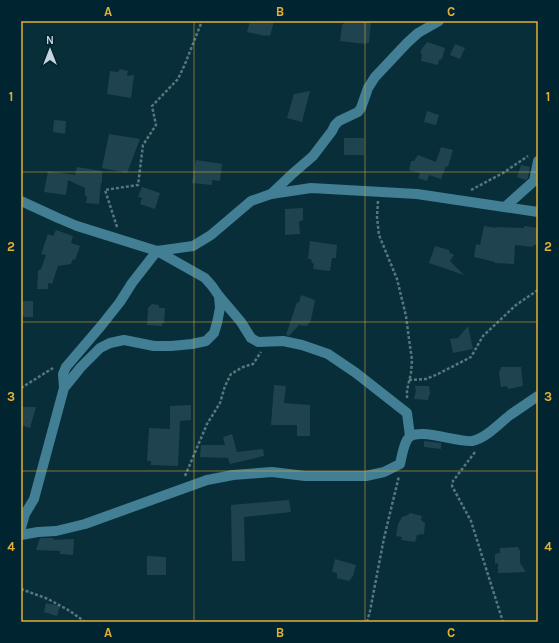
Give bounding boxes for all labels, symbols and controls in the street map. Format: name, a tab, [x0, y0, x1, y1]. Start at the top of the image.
text: A	[104, 4, 112, 19]
text: B	[276, 4, 284, 19]
text: C	[447, 4, 455, 19]
north arrow	[30, 30, 70, 70]
text: N	[46, 34, 54, 47]
text: 1	[9, 89, 13, 104]
text: 1	[546, 89, 550, 104]
text: 2	[7, 239, 15, 254]
text: 2	[544, 239, 552, 254]
text: 3	[7, 389, 15, 404]
text: 3	[544, 389, 552, 404]
text: 4	[7, 539, 15, 554]
text: 4	[544, 539, 552, 554]
text: A	[104, 625, 112, 640]
text: B	[276, 625, 284, 640]
text: C	[447, 625, 455, 640]

